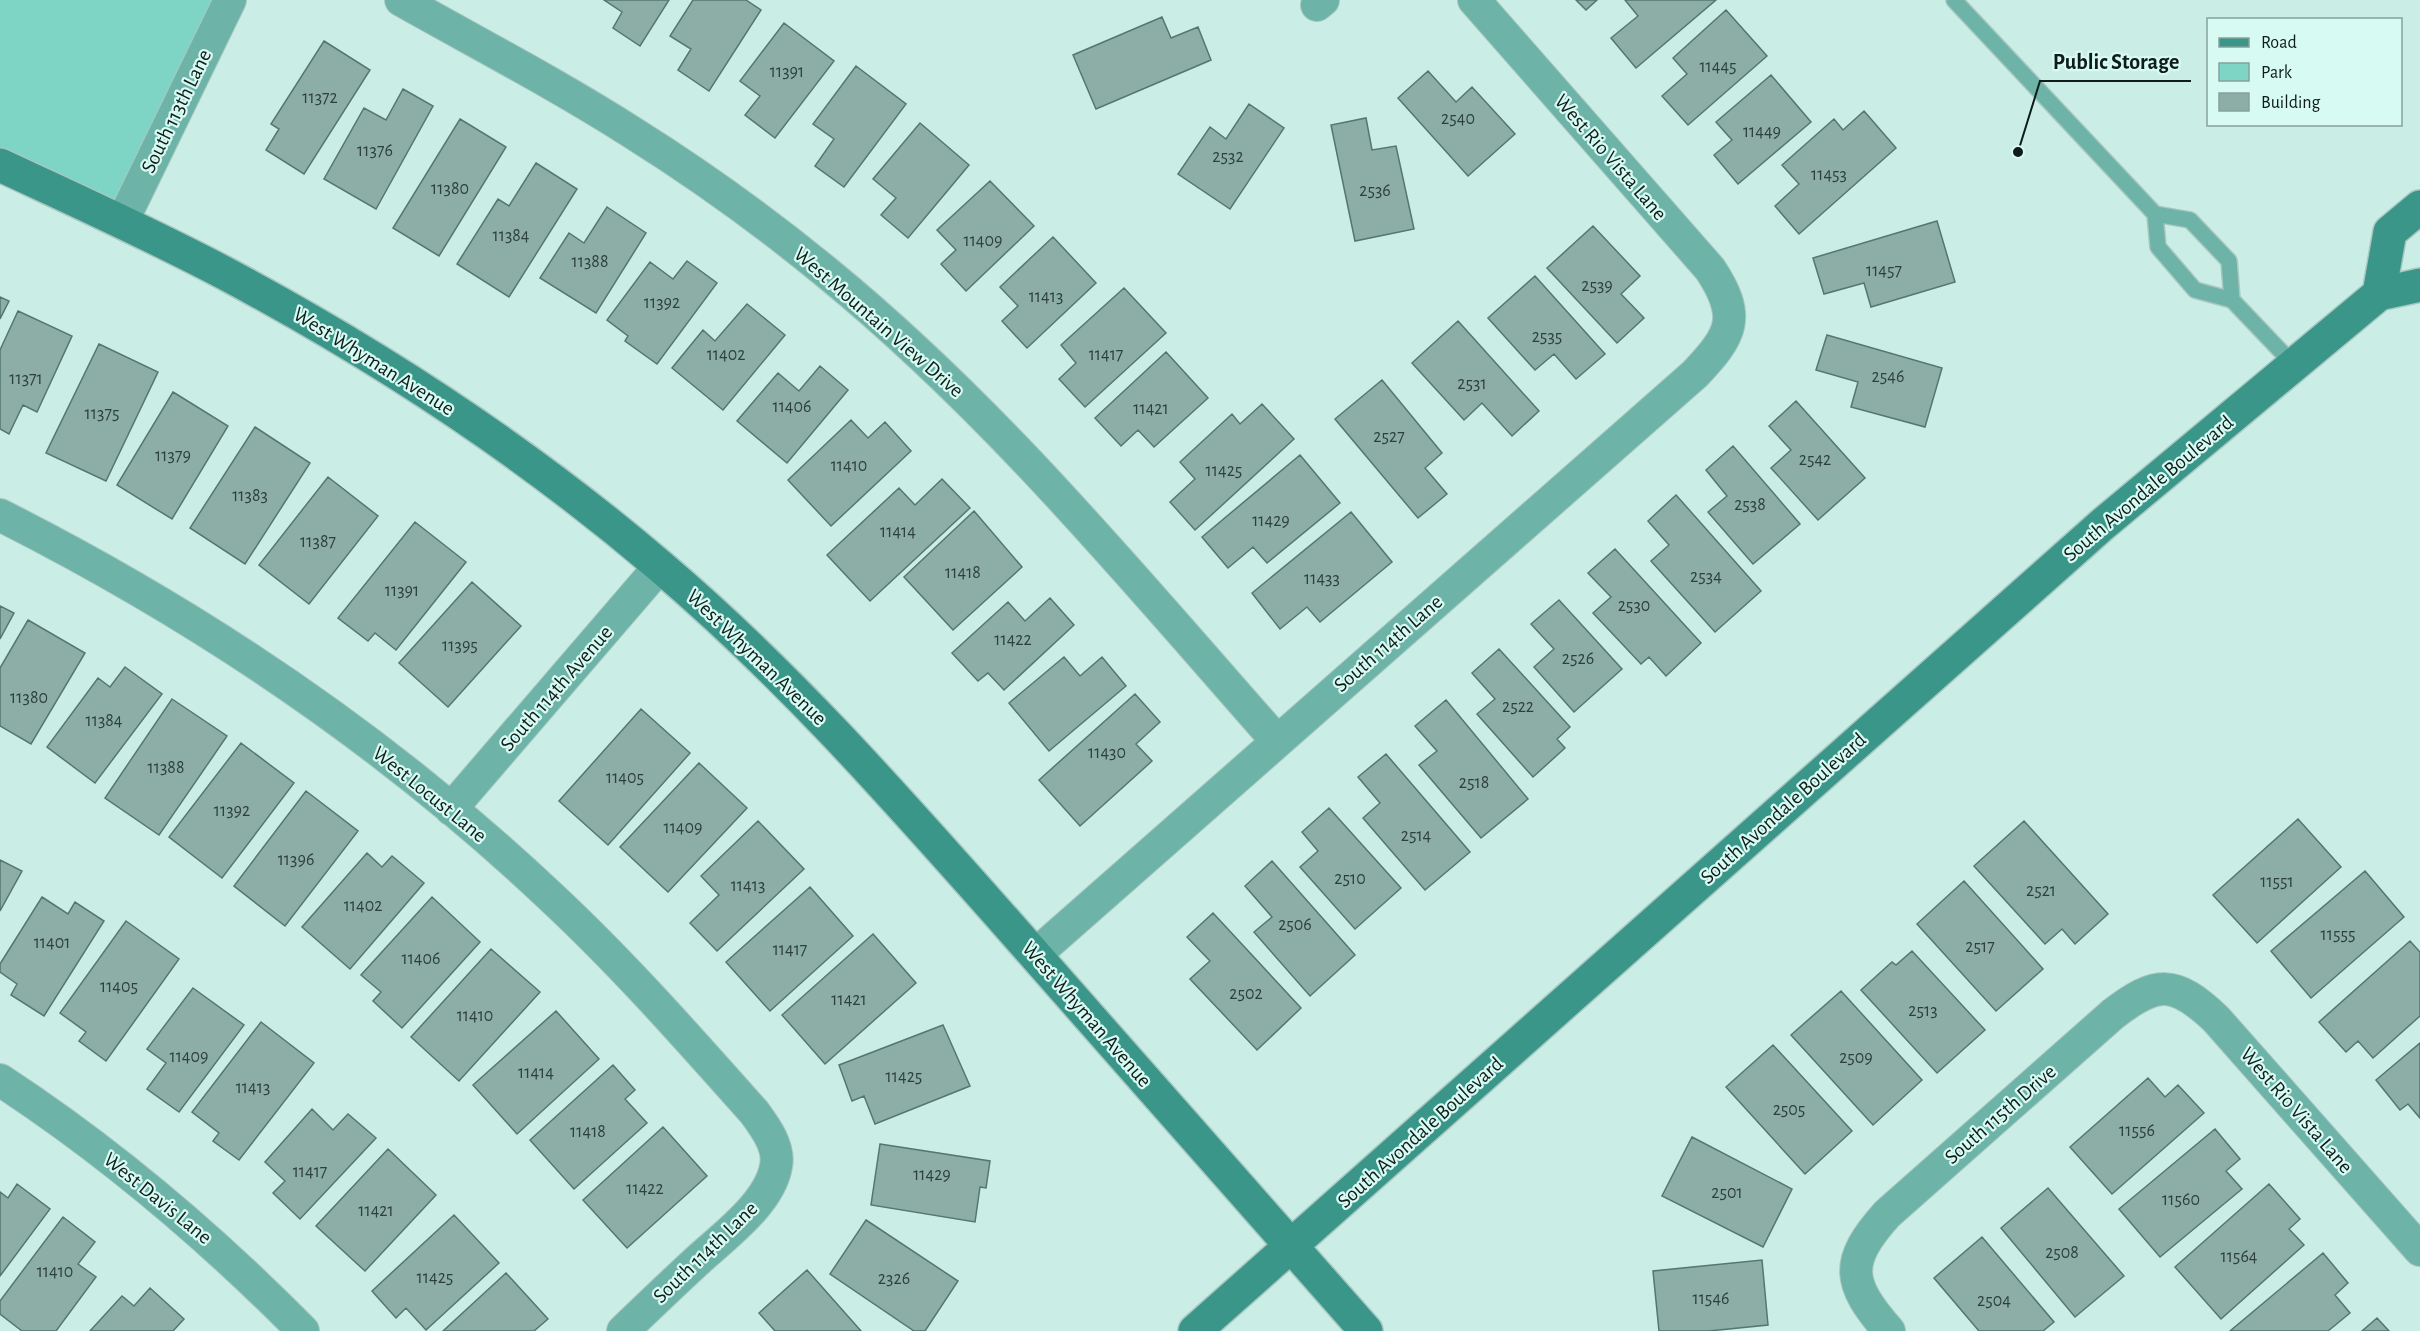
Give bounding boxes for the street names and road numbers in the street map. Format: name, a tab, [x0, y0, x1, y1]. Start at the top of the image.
street label: South 113th Lane	[138, 46, 215, 176]
street label: West Rio Vista Lane	[1550, 90, 1671, 224]
street label: West Mountain View Drive	[790, 243, 967, 401]
street label: West Whyman Avenue	[290, 303, 458, 419]
street label: South Avondale Boulevard	[2059, 411, 2237, 565]
street label: West Whyman Avenue	[683, 585, 831, 729]
street label: South 114th Lane	[1330, 591, 1447, 696]
street label: South 114th Avenue	[496, 622, 616, 755]
street label: South Avondale Boulevard	[1697, 729, 1870, 888]
street label: West Locust Lane	[369, 742, 491, 846]
street label: West Whyman Avenue	[1018, 938, 1155, 1091]
street label: West Rio Vista Lane	[2236, 1043, 2357, 1177]
street label: South Avondale Boulevard	[1334, 1053, 1507, 1212]
street label: South 115th Drive	[1941, 1061, 2060, 1168]
street label: West Davis Lane	[100, 1149, 216, 1248]
street label: South 114th Lane	[649, 1198, 762, 1307]

